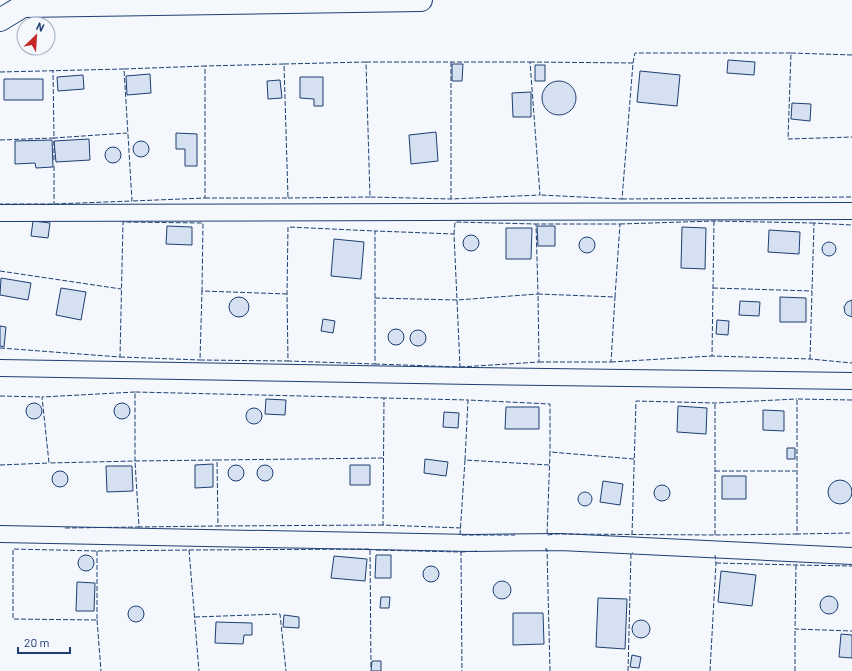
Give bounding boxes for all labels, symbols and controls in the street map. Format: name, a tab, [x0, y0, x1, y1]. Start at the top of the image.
north arrow	[16, 16, 56, 56]
text: N	[34, 19, 47, 34]
scale bar	[18, 629, 70, 655]
text: 20 m	[24, 635, 50, 649]

